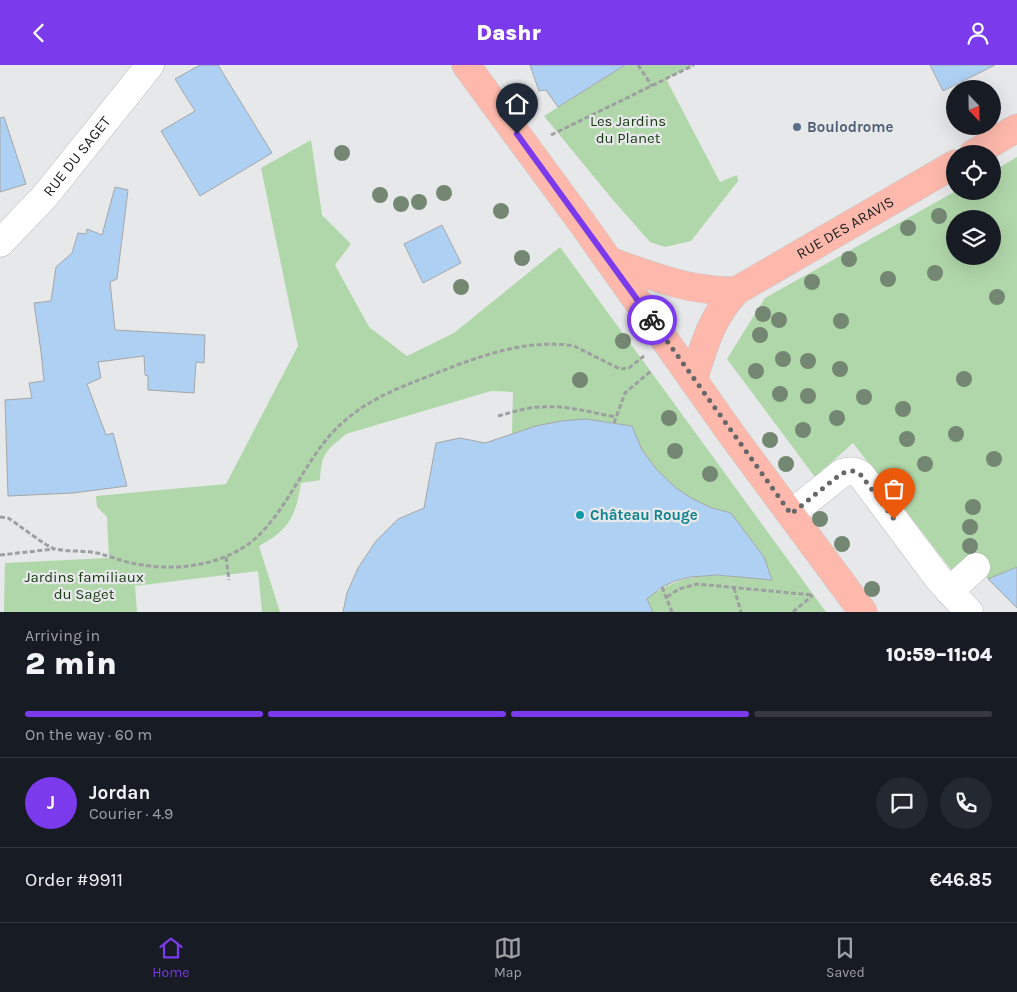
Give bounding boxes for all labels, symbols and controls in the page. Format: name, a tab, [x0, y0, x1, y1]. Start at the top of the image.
icon: back	[25, 19, 53, 47]
icon: person	[964, 19, 992, 47]
text: Dashr	[476, 20, 541, 46]
north arrow	[946, 80, 1001, 135]
map controls	[946, 80, 1001, 265]
pin	[496, 83, 538, 134]
icon: home	[503, 90, 531, 118]
street label: RUE DU SAGET	[39, 112, 115, 200]
park label: Les Jardins du Planet	[590, 112, 666, 147]
place label: Boulodrome	[807, 118, 893, 136]
marker: Boulodrome	[791, 121, 803, 133]
button: locate	[946, 145, 1001, 200]
street label: RUE DES ARAVIS	[793, 192, 897, 263]
button: layers	[946, 210, 1001, 265]
courier	[627, 295, 677, 345]
icon: bike	[638, 306, 666, 334]
pin	[873, 468, 915, 519]
icon: bag	[880, 475, 908, 503]
place label: Château Rouge	[590, 506, 698, 524]
marker: Château Rouge	[574, 509, 586, 521]
park label: Jardins familiaux du Saget	[24, 568, 144, 603]
text: Arriving in	[25, 626, 100, 645]
text: 10:59–11:04	[886, 644, 992, 666]
text: 2 min	[25, 645, 117, 682]
text: On the way · 60 m	[25, 725, 152, 744]
button: chat	[876, 777, 928, 829]
button: phone	[940, 777, 992, 829]
text: Jordan	[89, 782, 150, 804]
text: J	[47, 792, 55, 814]
text: Courier · 4.9	[89, 804, 173, 823]
text: Order #9911	[25, 869, 123, 891]
text: €46.85	[930, 869, 992, 891]
tab: Home	[152, 934, 189, 981]
tab: Map	[494, 934, 522, 981]
tab: Saved	[826, 934, 865, 981]

